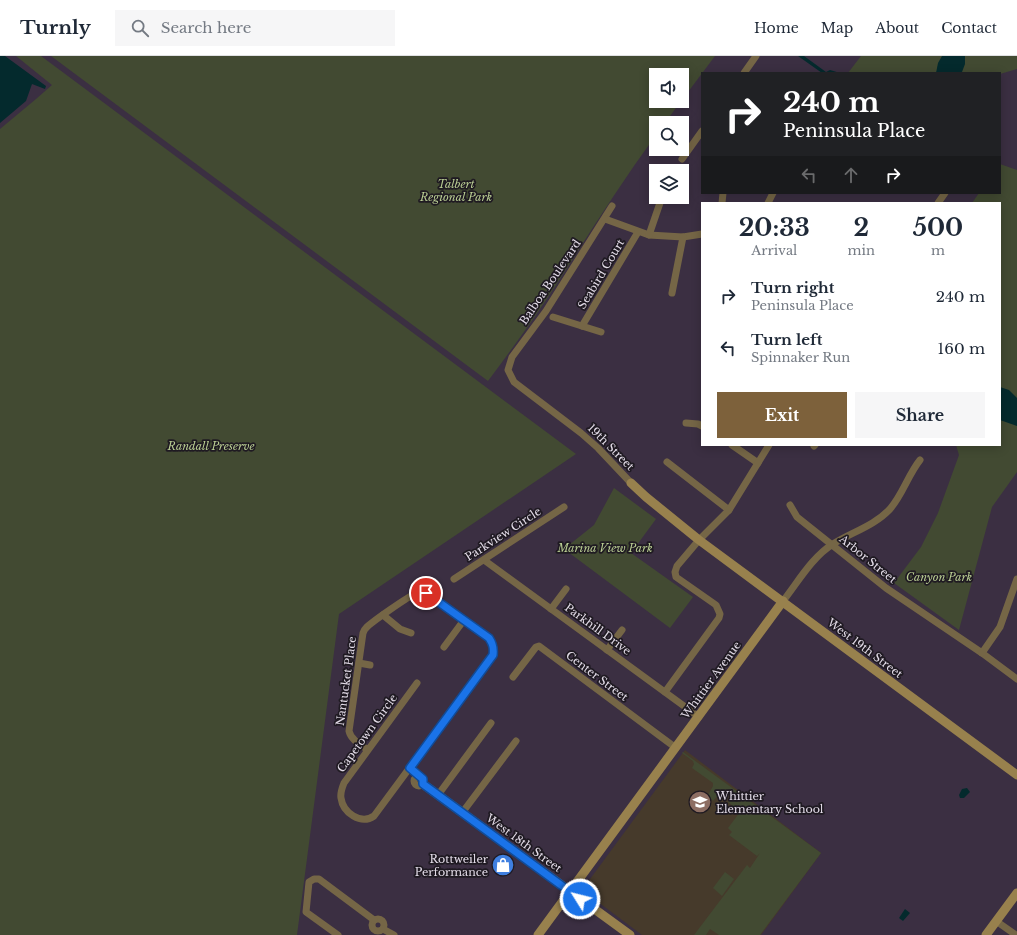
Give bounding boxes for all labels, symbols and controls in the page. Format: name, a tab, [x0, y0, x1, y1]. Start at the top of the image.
search box	[115, 10, 395, 46]
text: Turnly	[20, 16, 91, 39]
icon: search	[129, 17, 151, 39]
text: Search here	[161, 18, 251, 37]
text: Home	[754, 19, 799, 37]
text: Map	[821, 19, 853, 37]
text: About	[875, 19, 919, 37]
text: Contact	[941, 19, 997, 37]
map controls	[649, 68, 689, 204]
button: sound	[649, 68, 689, 108]
text: 240 m	[783, 85, 879, 120]
icon: right	[717, 88, 769, 140]
button: search	[649, 116, 689, 156]
text: Peninsula Place	[783, 120, 925, 142]
button: layers	[649, 164, 689, 204]
icon: left	[798, 164, 820, 186]
icon: ahead	[840, 164, 862, 186]
icon: right	[882, 164, 904, 186]
park label: Talbert Regional Park	[419, 177, 492, 204]
text: 20:33	[739, 213, 810, 242]
text: 2	[853, 213, 869, 242]
text: 500	[913, 213, 963, 242]
street label: Balboa Boulevard	[516, 236, 584, 327]
street label: Seabird Court	[575, 236, 628, 311]
text: Arrival	[751, 242, 797, 259]
text: min	[848, 242, 875, 259]
text: m	[931, 242, 945, 259]
text: Turn right	[751, 278, 834, 297]
icon: right	[717, 285, 739, 307]
text: 240 m	[936, 287, 985, 306]
text: Peninsula Place	[751, 297, 854, 314]
text: Turn left	[751, 330, 822, 349]
icon: left	[717, 337, 739, 359]
text: 160 m	[938, 339, 985, 358]
text: Spinnaker Run	[751, 349, 850, 366]
button: Exit	[717, 392, 847, 438]
button: Share	[855, 392, 985, 438]
street label: 19th Street	[585, 421, 638, 474]
park label: Randall Preserve	[167, 439, 254, 453]
street label: Parkview Circle	[462, 504, 544, 564]
street label: Arbor Street	[836, 531, 900, 587]
park label: Marina View Park	[556, 541, 653, 555]
park label: Canyon Park	[906, 570, 972, 584]
pin	[409, 576, 443, 610]
icon: arrive	[415, 582, 437, 604]
street label: Parkhill Drive	[562, 600, 634, 658]
street label: West 19th Street	[824, 615, 906, 681]
street label: Nantucket Place	[333, 635, 359, 727]
street label: Whittier Avenue	[678, 639, 744, 722]
street label: Center Street	[563, 648, 632, 704]
street label: Capetown Circle	[334, 691, 400, 775]
school or university icon: Whittier Elementary School	[687, 789, 713, 815]
place label: Whittier Elementary School	[715, 789, 824, 816]
street label: West 18th Street	[483, 810, 565, 876]
place label: Rottweiler Performance	[415, 852, 489, 879]
shop icon: Rottweiler Performance	[490, 852, 516, 878]
position arrow	[559, 878, 601, 920]

